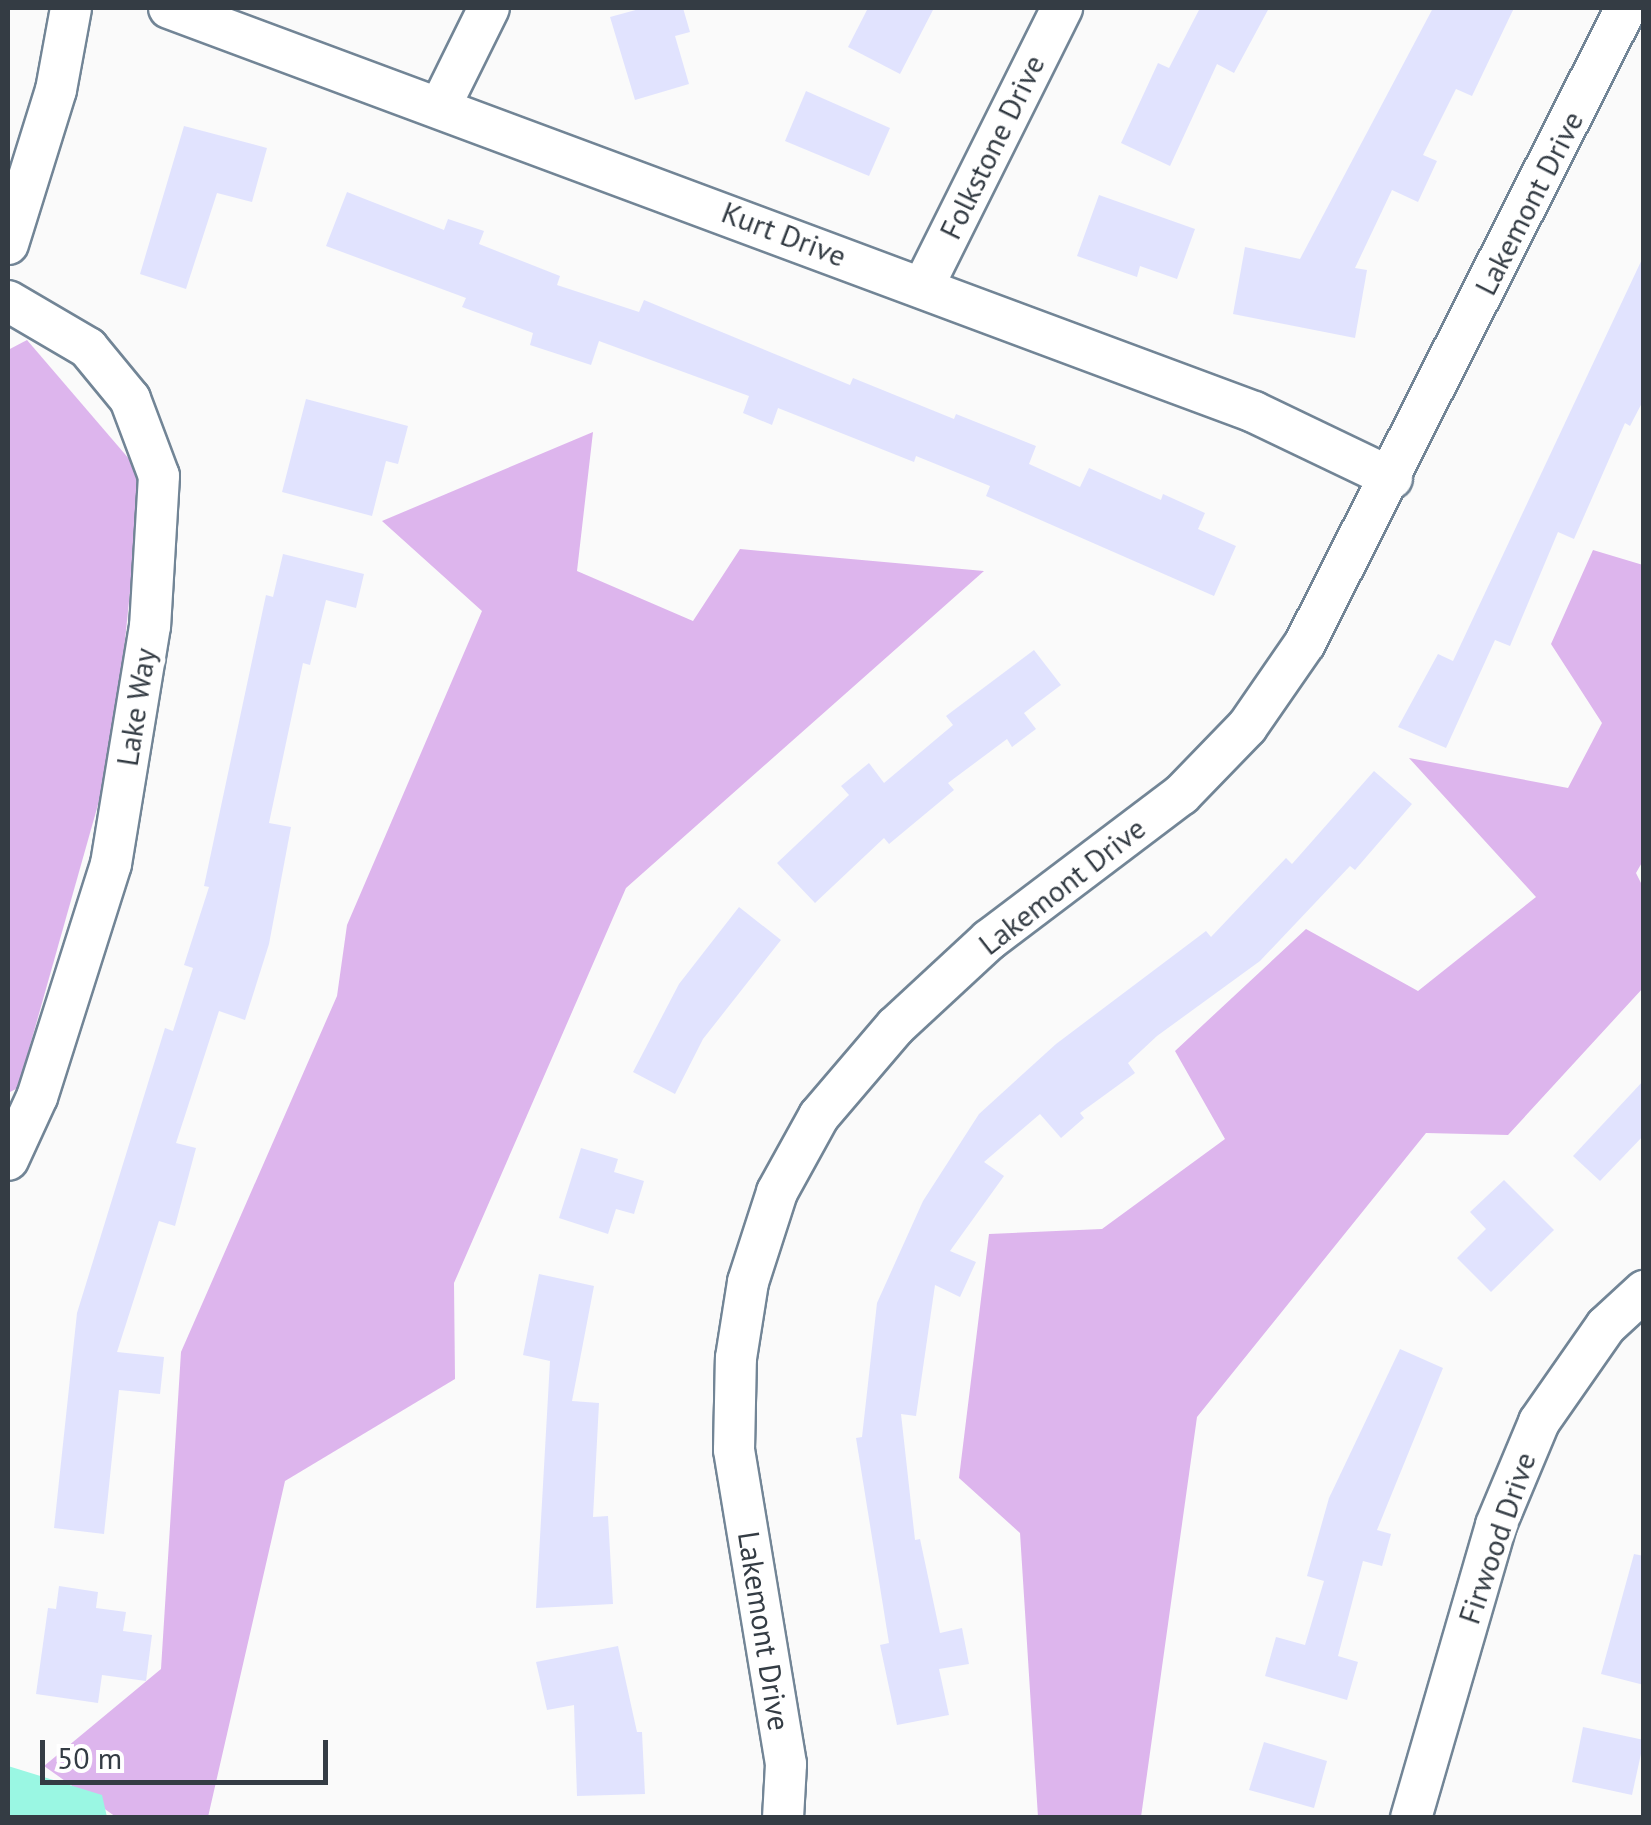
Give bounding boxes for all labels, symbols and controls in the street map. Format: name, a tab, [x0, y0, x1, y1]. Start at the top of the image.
street label: Folkstone Drive	[932, 49, 1052, 245]
street label: Lakemont Drive	[1467, 105, 1591, 301]
street label: Kurt Drive	[717, 194, 851, 274]
street label: Lake Way	[109, 645, 163, 769]
street label: Lakemont Drive	[972, 810, 1152, 962]
street label: Firwood Drive	[1451, 1448, 1543, 1628]
street label: Lakemont Drive	[730, 1529, 798, 1733]
scale bar	[45, 1720, 332, 1782]
text: 50 m	[57, 1738, 122, 1777]

